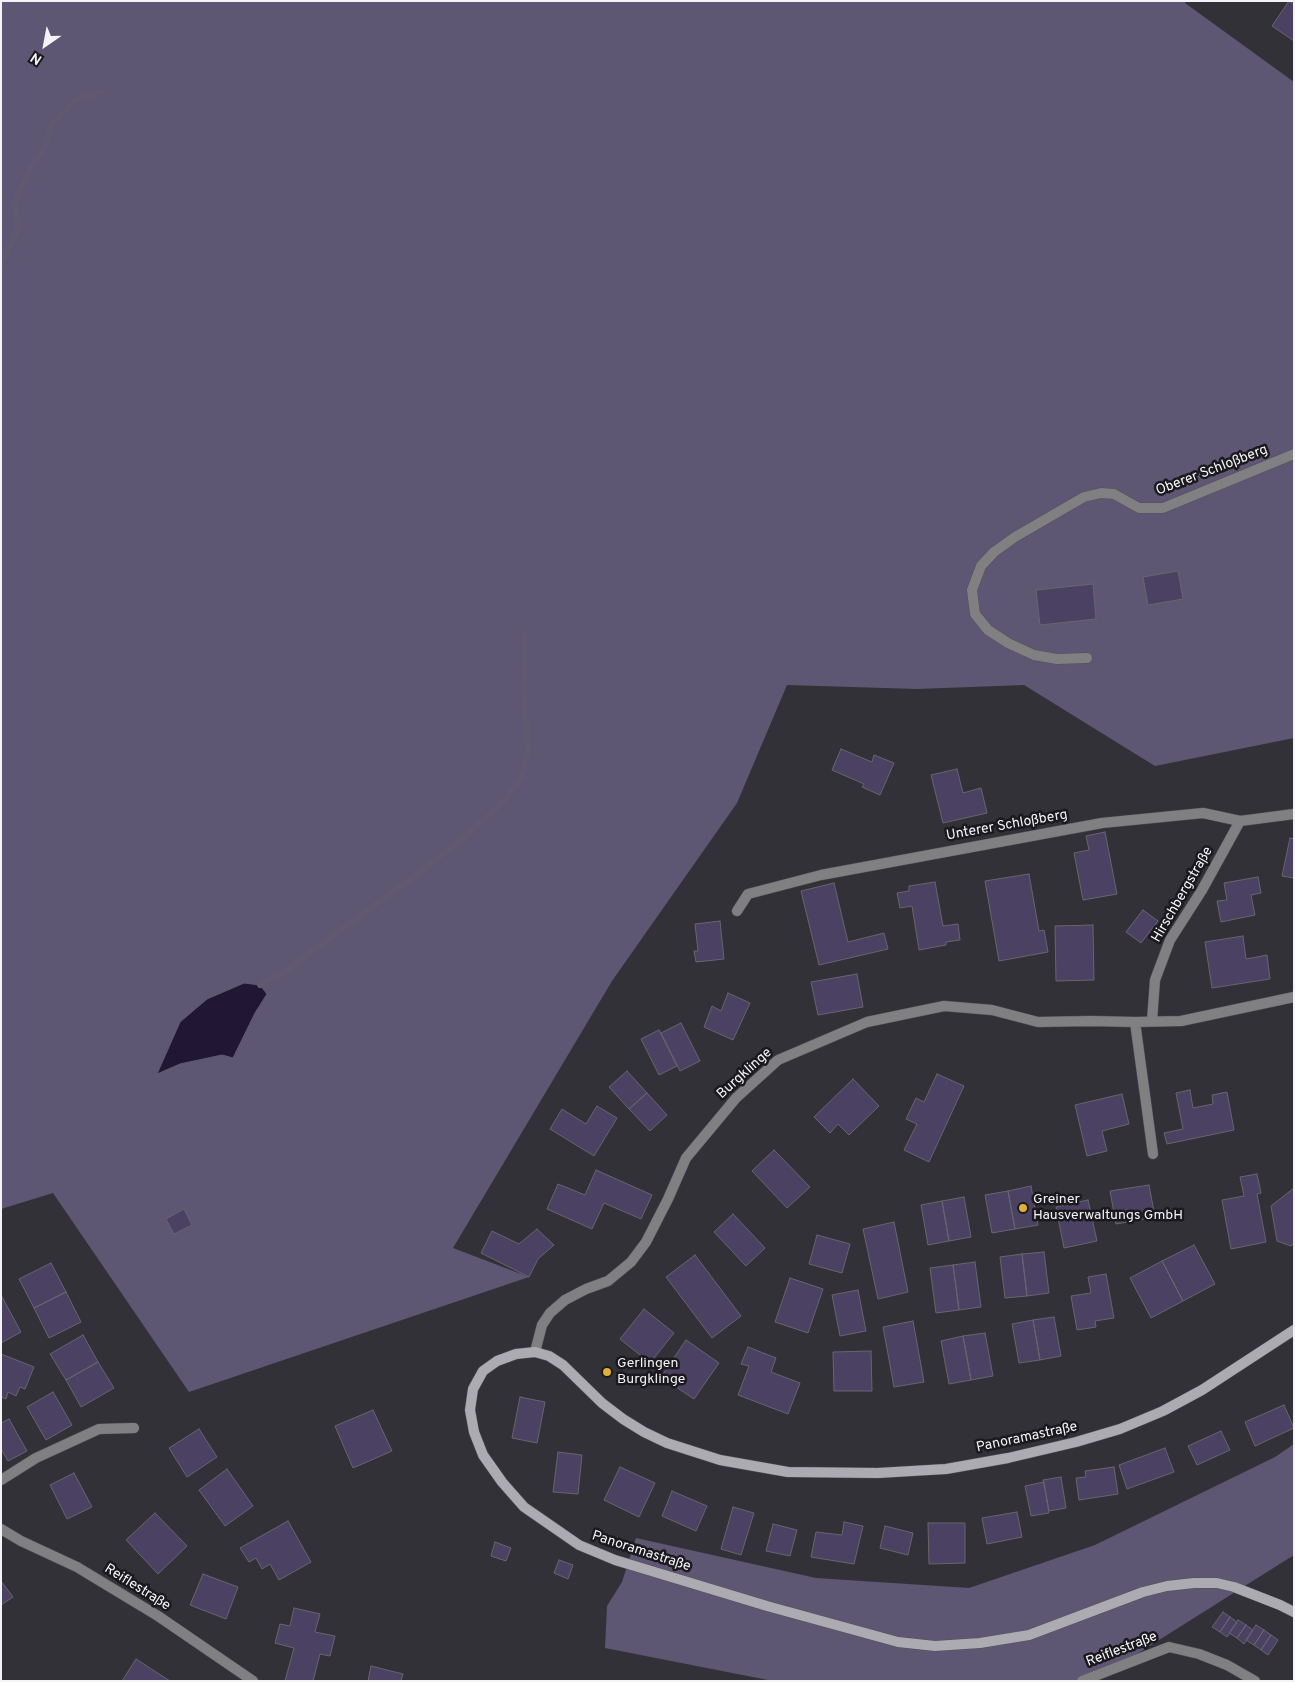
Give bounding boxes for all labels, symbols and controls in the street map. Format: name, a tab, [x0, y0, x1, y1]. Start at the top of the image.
north arrow	[20, 20, 70, 70]
text: N	[28, 48, 45, 68]
street label: Oberer Schloßberg	[1154, 442, 1270, 500]
street label: Unterer Schloßberg	[945, 807, 1069, 845]
street label: Hirschbergstraße	[1149, 844, 1217, 946]
street label: Burgklinge	[714, 1045, 776, 1103]
place label: Greiner Hausverwaltungs GmbH	[1033, 1192, 1183, 1224]
marker: Greiner Hausverwaltungs GmbH	[1017, 1202, 1029, 1214]
place label: Gerlingen Burgklinge	[617, 1356, 685, 1388]
marker: Gerlingen Burgklinge	[601, 1366, 613, 1378]
street label: Panoramastraße	[975, 1419, 1079, 1457]
street label: Panoramastraße	[589, 1528, 693, 1576]
street label: Reiflestraße	[101, 1561, 173, 1615]
street label: Reiflestraße	[1084, 1629, 1160, 1671]

